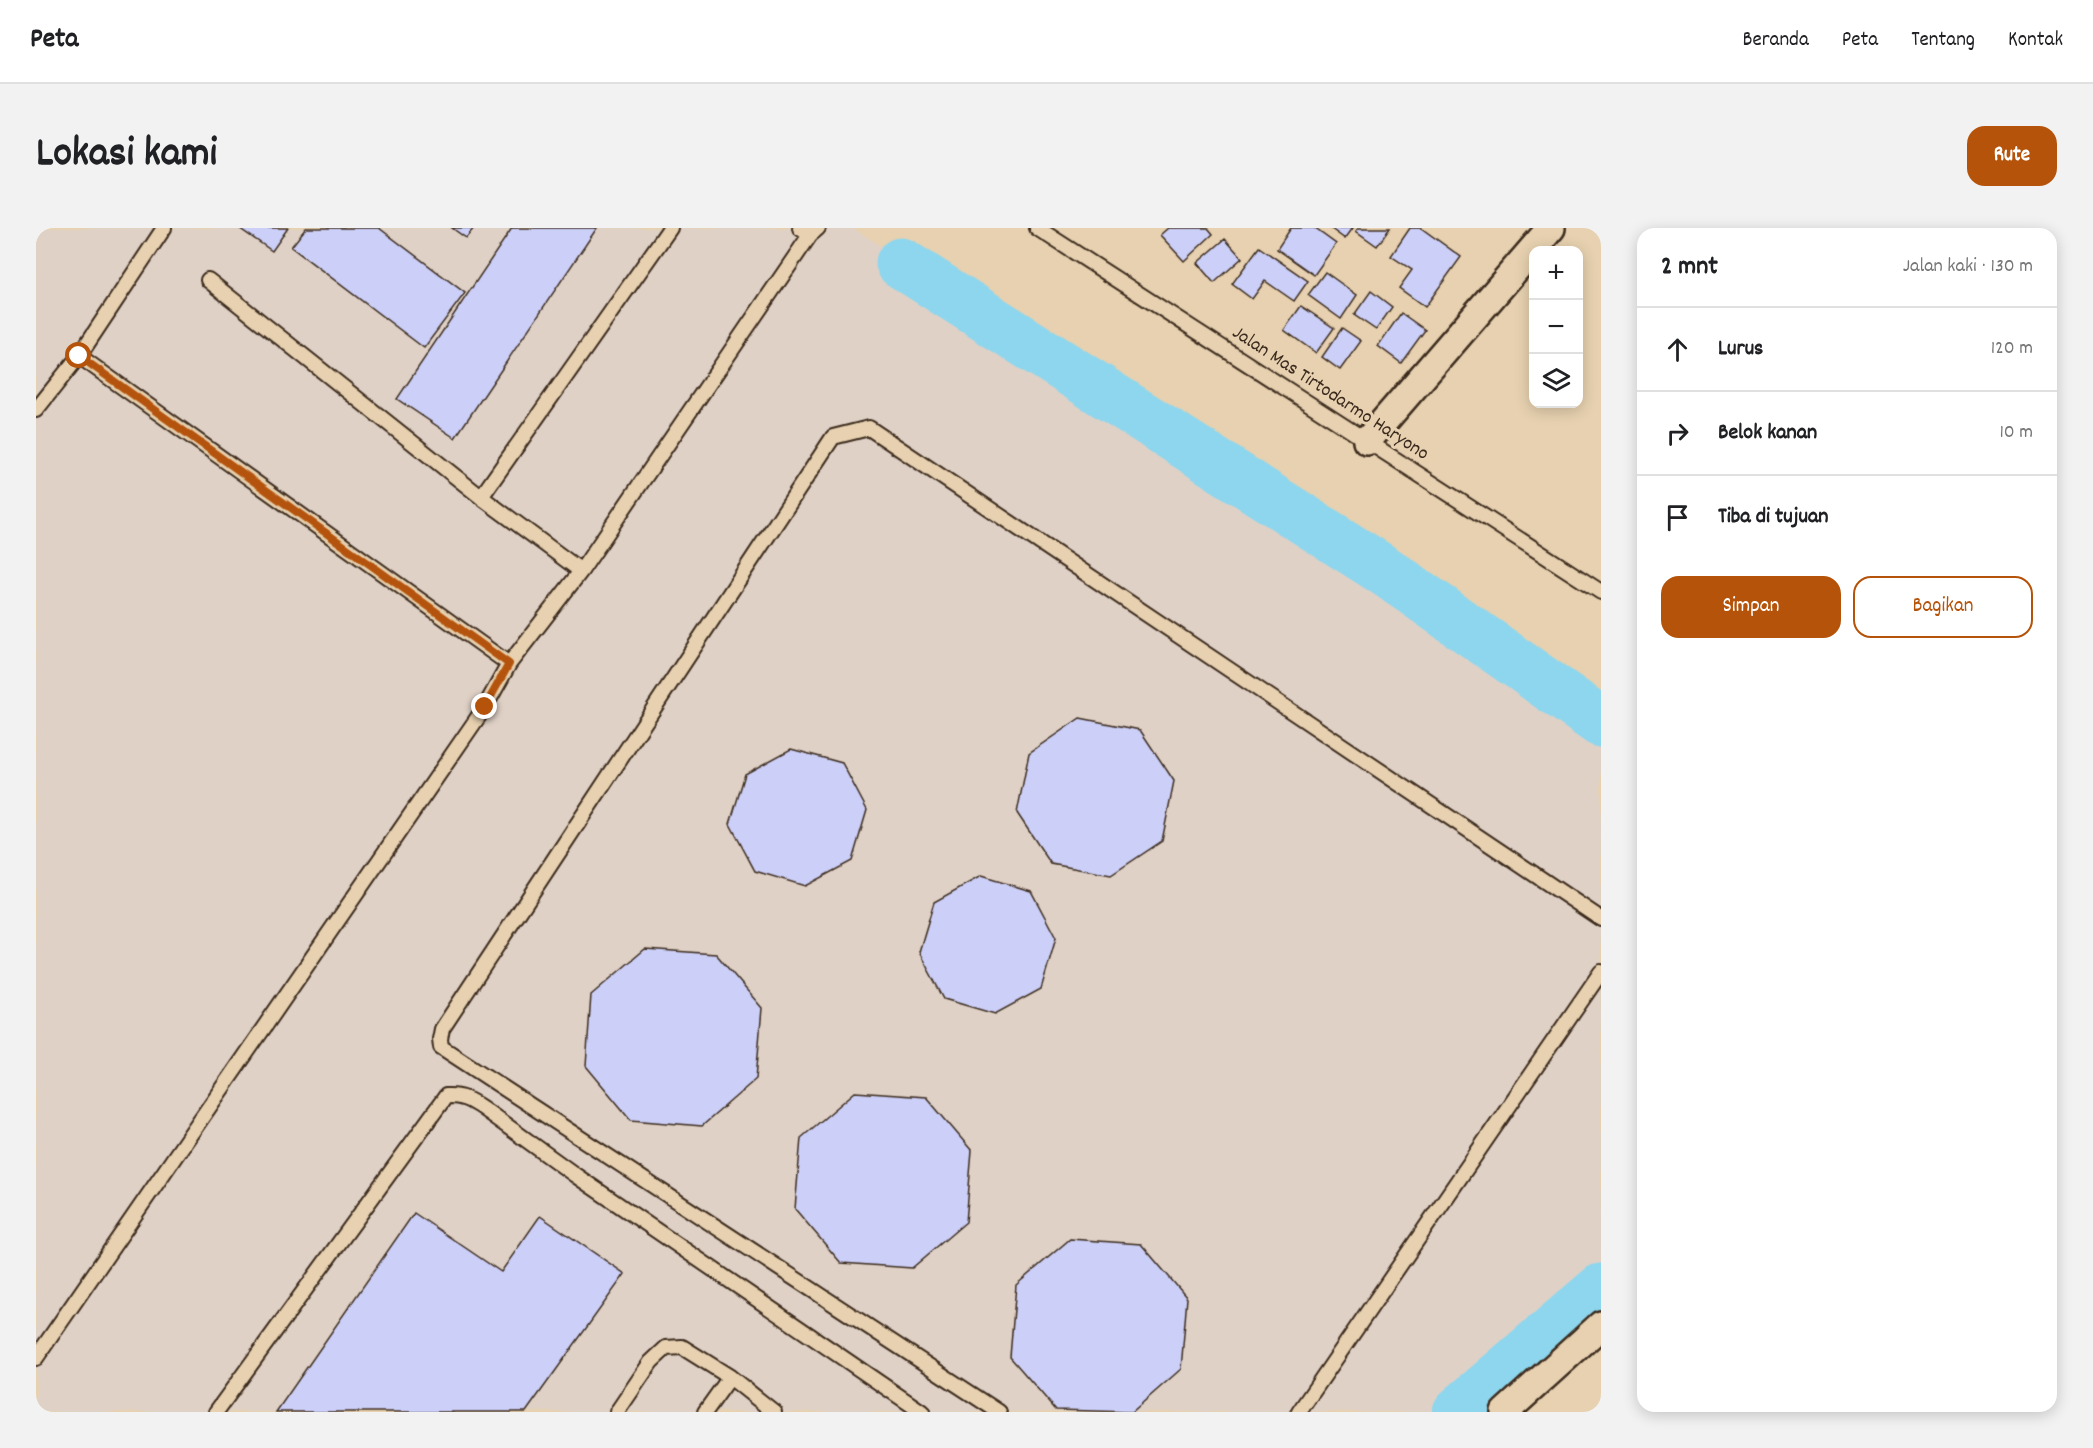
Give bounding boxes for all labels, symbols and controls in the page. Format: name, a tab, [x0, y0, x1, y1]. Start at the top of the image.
text: Peta	[30, 21, 79, 61]
text: Beranda	[1743, 26, 1809, 56]
text: Peta	[1842, 26, 1878, 56]
text: Tentang	[1911, 26, 1975, 56]
text: Kontak	[2008, 26, 2063, 56]
text: Lokasi kami	[36, 126, 217, 186]
button: Rute	[1967, 126, 2057, 186]
map controls	[1529, 246, 1583, 408]
button: +	[1529, 246, 1583, 300]
text: 2 mnt	[1661, 249, 1718, 286]
text: Jalan kaki · 130 m	[1903, 253, 2033, 281]
button: −	[1529, 300, 1583, 354]
street label: Jalan Mas Tirtodarmo Haryono	[1226, 320, 1434, 468]
icon: ahead	[1661, 333, 1694, 366]
text: Lurus	[1718, 334, 1763, 365]
text: 120 m	[1991, 335, 2033, 363]
route start	[65, 342, 91, 368]
button: layers	[1529, 354, 1583, 408]
icon: right	[1661, 417, 1694, 450]
text: Belok kanan	[1718, 418, 1817, 449]
text: 10 m	[1999, 419, 2033, 447]
icon: arrive	[1661, 501, 1694, 534]
text: Tiba di tujuan	[1718, 502, 1828, 533]
button: Simpan	[1661, 576, 1841, 638]
button: Bagikan	[1853, 576, 2033, 638]
route end	[471, 693, 497, 719]

